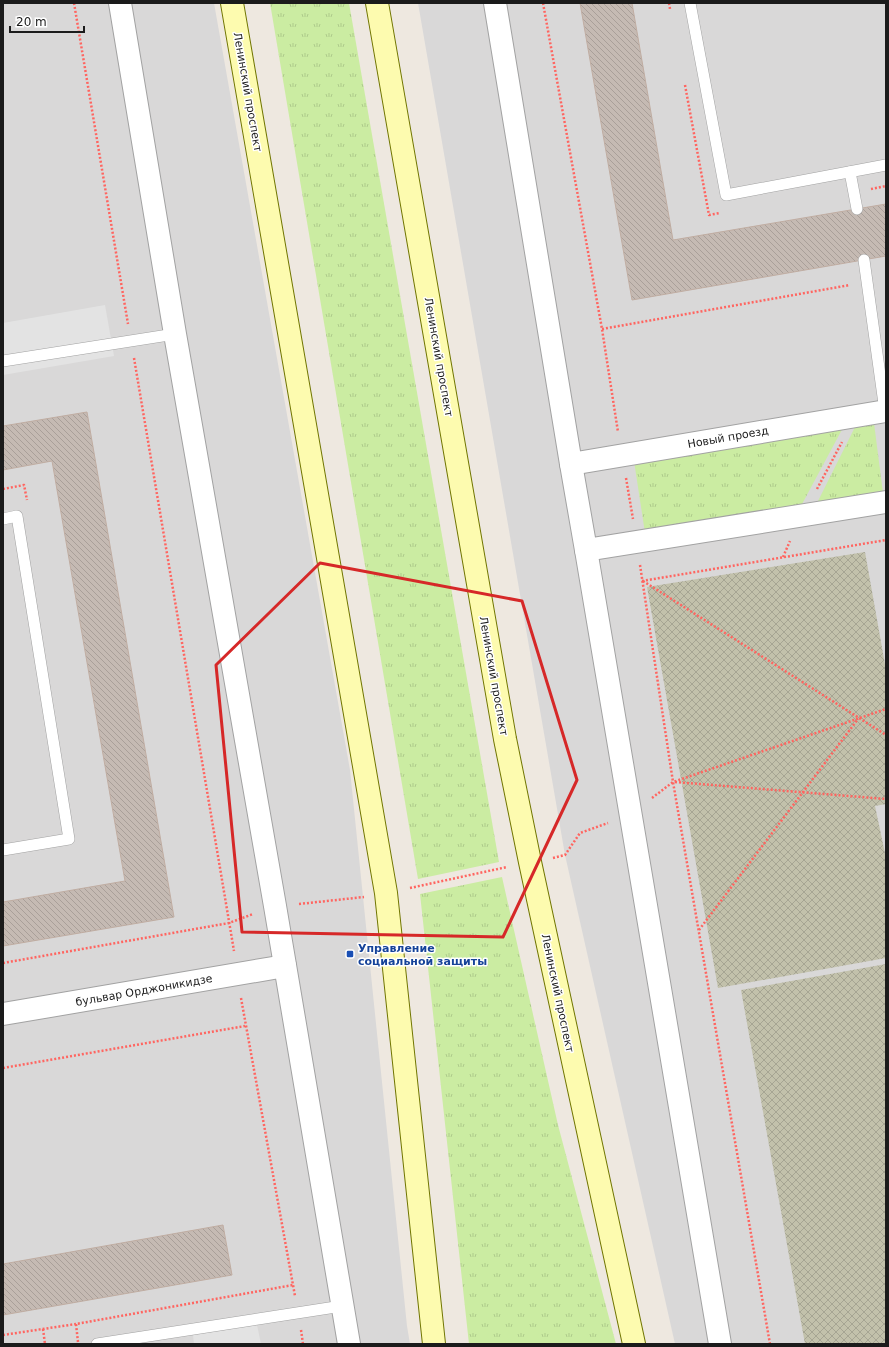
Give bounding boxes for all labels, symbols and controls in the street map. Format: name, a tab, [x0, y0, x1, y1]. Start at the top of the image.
scale bar	[10, 8, 84, 34]
text: 20 m	[16, 15, 47, 29]
street label: Ленинский проспект	[231, 31, 265, 153]
street label: Ленинский проспект	[422, 296, 456, 418]
street label: Новый проезд	[687, 424, 770, 451]
street label: Ленинский проспект	[477, 615, 511, 737]
street label: Ленинский проспект	[539, 933, 577, 1054]
place label: Управление социальной защиты	[358, 942, 487, 968]
marker: Управление социальной защиты	[345, 949, 355, 959]
street label: бульвар Орджоникидзе	[75, 972, 214, 1009]

